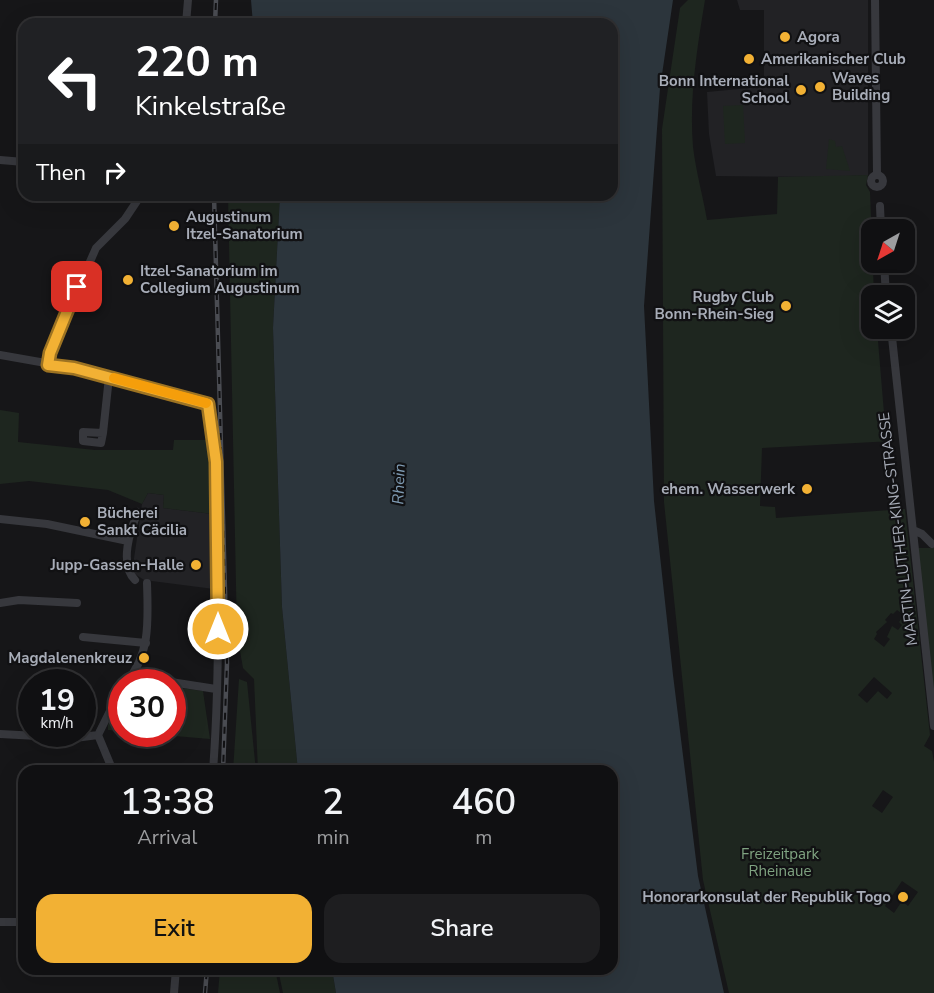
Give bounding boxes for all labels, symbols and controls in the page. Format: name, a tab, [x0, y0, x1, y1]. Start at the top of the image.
place label: Agora	[797, 27, 840, 47]
marker: Agora	[778, 30, 792, 44]
text: 220 m	[135, 34, 259, 91]
icon: left	[36, 42, 114, 120]
place label: Amerikanischer Club	[761, 49, 906, 69]
marker: Amerikanischer Club	[742, 52, 756, 66]
place label: Waves Building	[832, 68, 890, 105]
place label: Bonn International School	[659, 71, 789, 108]
marker: Waves Building	[813, 80, 827, 94]
marker: Bonn International School	[794, 83, 808, 97]
text: Kinkelstraße	[135, 88, 286, 125]
icon: right	[98, 156, 131, 189]
text: Then	[36, 158, 86, 188]
place label: Augustinum Itzel-Sanatorium	[186, 207, 303, 244]
marker: Augustinum Itzel-Sanatorium	[167, 219, 181, 233]
north arrow	[861, 219, 915, 273]
map controls	[861, 219, 915, 339]
pin	[51, 261, 102, 312]
place label: Itzel-Sanatorium im Collegium Augustinum	[140, 261, 300, 298]
icon: arrive	[60, 270, 93, 303]
marker: Itzel-Sanatorium im Collegium Augustinum	[121, 273, 135, 287]
button: layers	[861, 285, 915, 339]
place label: Rugby Club Bonn-Rhein-Sieg	[654, 287, 774, 324]
marker: Rugby Club Bonn-Rhein-Sieg	[779, 299, 793, 313]
street label: MARTIN-LUTHER-KING-STRASSE	[874, 411, 922, 647]
water label: Rhein	[387, 463, 411, 505]
place label: ehem. Wasserwerk	[661, 479, 796, 499]
marker: ehem. Wasserwerk	[800, 482, 814, 496]
place label: Bücherei Sankt Cäcilia	[97, 503, 187, 540]
marker: Bücherei Sankt Cäcilia	[78, 515, 92, 529]
place label: Jupp-Gassen-Halle	[50, 555, 184, 575]
marker: Jupp-Gassen-Halle	[189, 558, 203, 572]
position arrow	[186, 597, 250, 661]
place label: Magdalenenkreuz	[8, 648, 132, 668]
marker: Magdalenenkreuz	[137, 651, 151, 665]
speed limit sign: 30	[108, 669, 186, 747]
text: 19	[39, 680, 75, 721]
text: km/h	[40, 713, 74, 733]
text: 13:38	[120, 778, 215, 827]
text: 2	[322, 778, 344, 827]
text: 460	[451, 778, 516, 827]
text: Arrival	[137, 824, 197, 851]
text: min	[317, 824, 350, 851]
text: m	[475, 824, 492, 851]
park label: Freizeitpark Rheinaue	[741, 844, 819, 881]
place label: Honorarkonsulat der Republik Togo	[642, 887, 891, 907]
marker: Honorarkonsulat der Republik Togo	[896, 890, 910, 904]
button: Exit	[36, 894, 312, 963]
button: Share	[324, 894, 600, 963]

